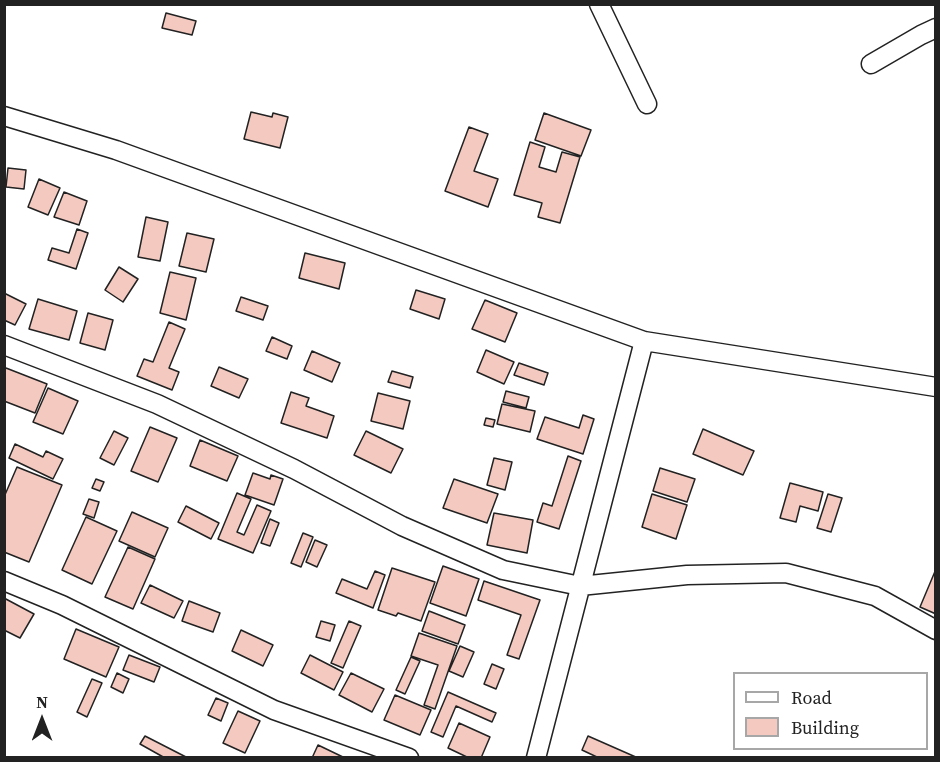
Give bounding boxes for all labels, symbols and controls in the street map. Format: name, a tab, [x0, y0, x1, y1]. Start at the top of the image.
legend	[733, 672, 928, 750]
text: Road	[791, 685, 832, 710]
north arrow	[12, 690, 72, 750]
text: N	[36, 691, 48, 713]
text: Building	[791, 715, 859, 740]

